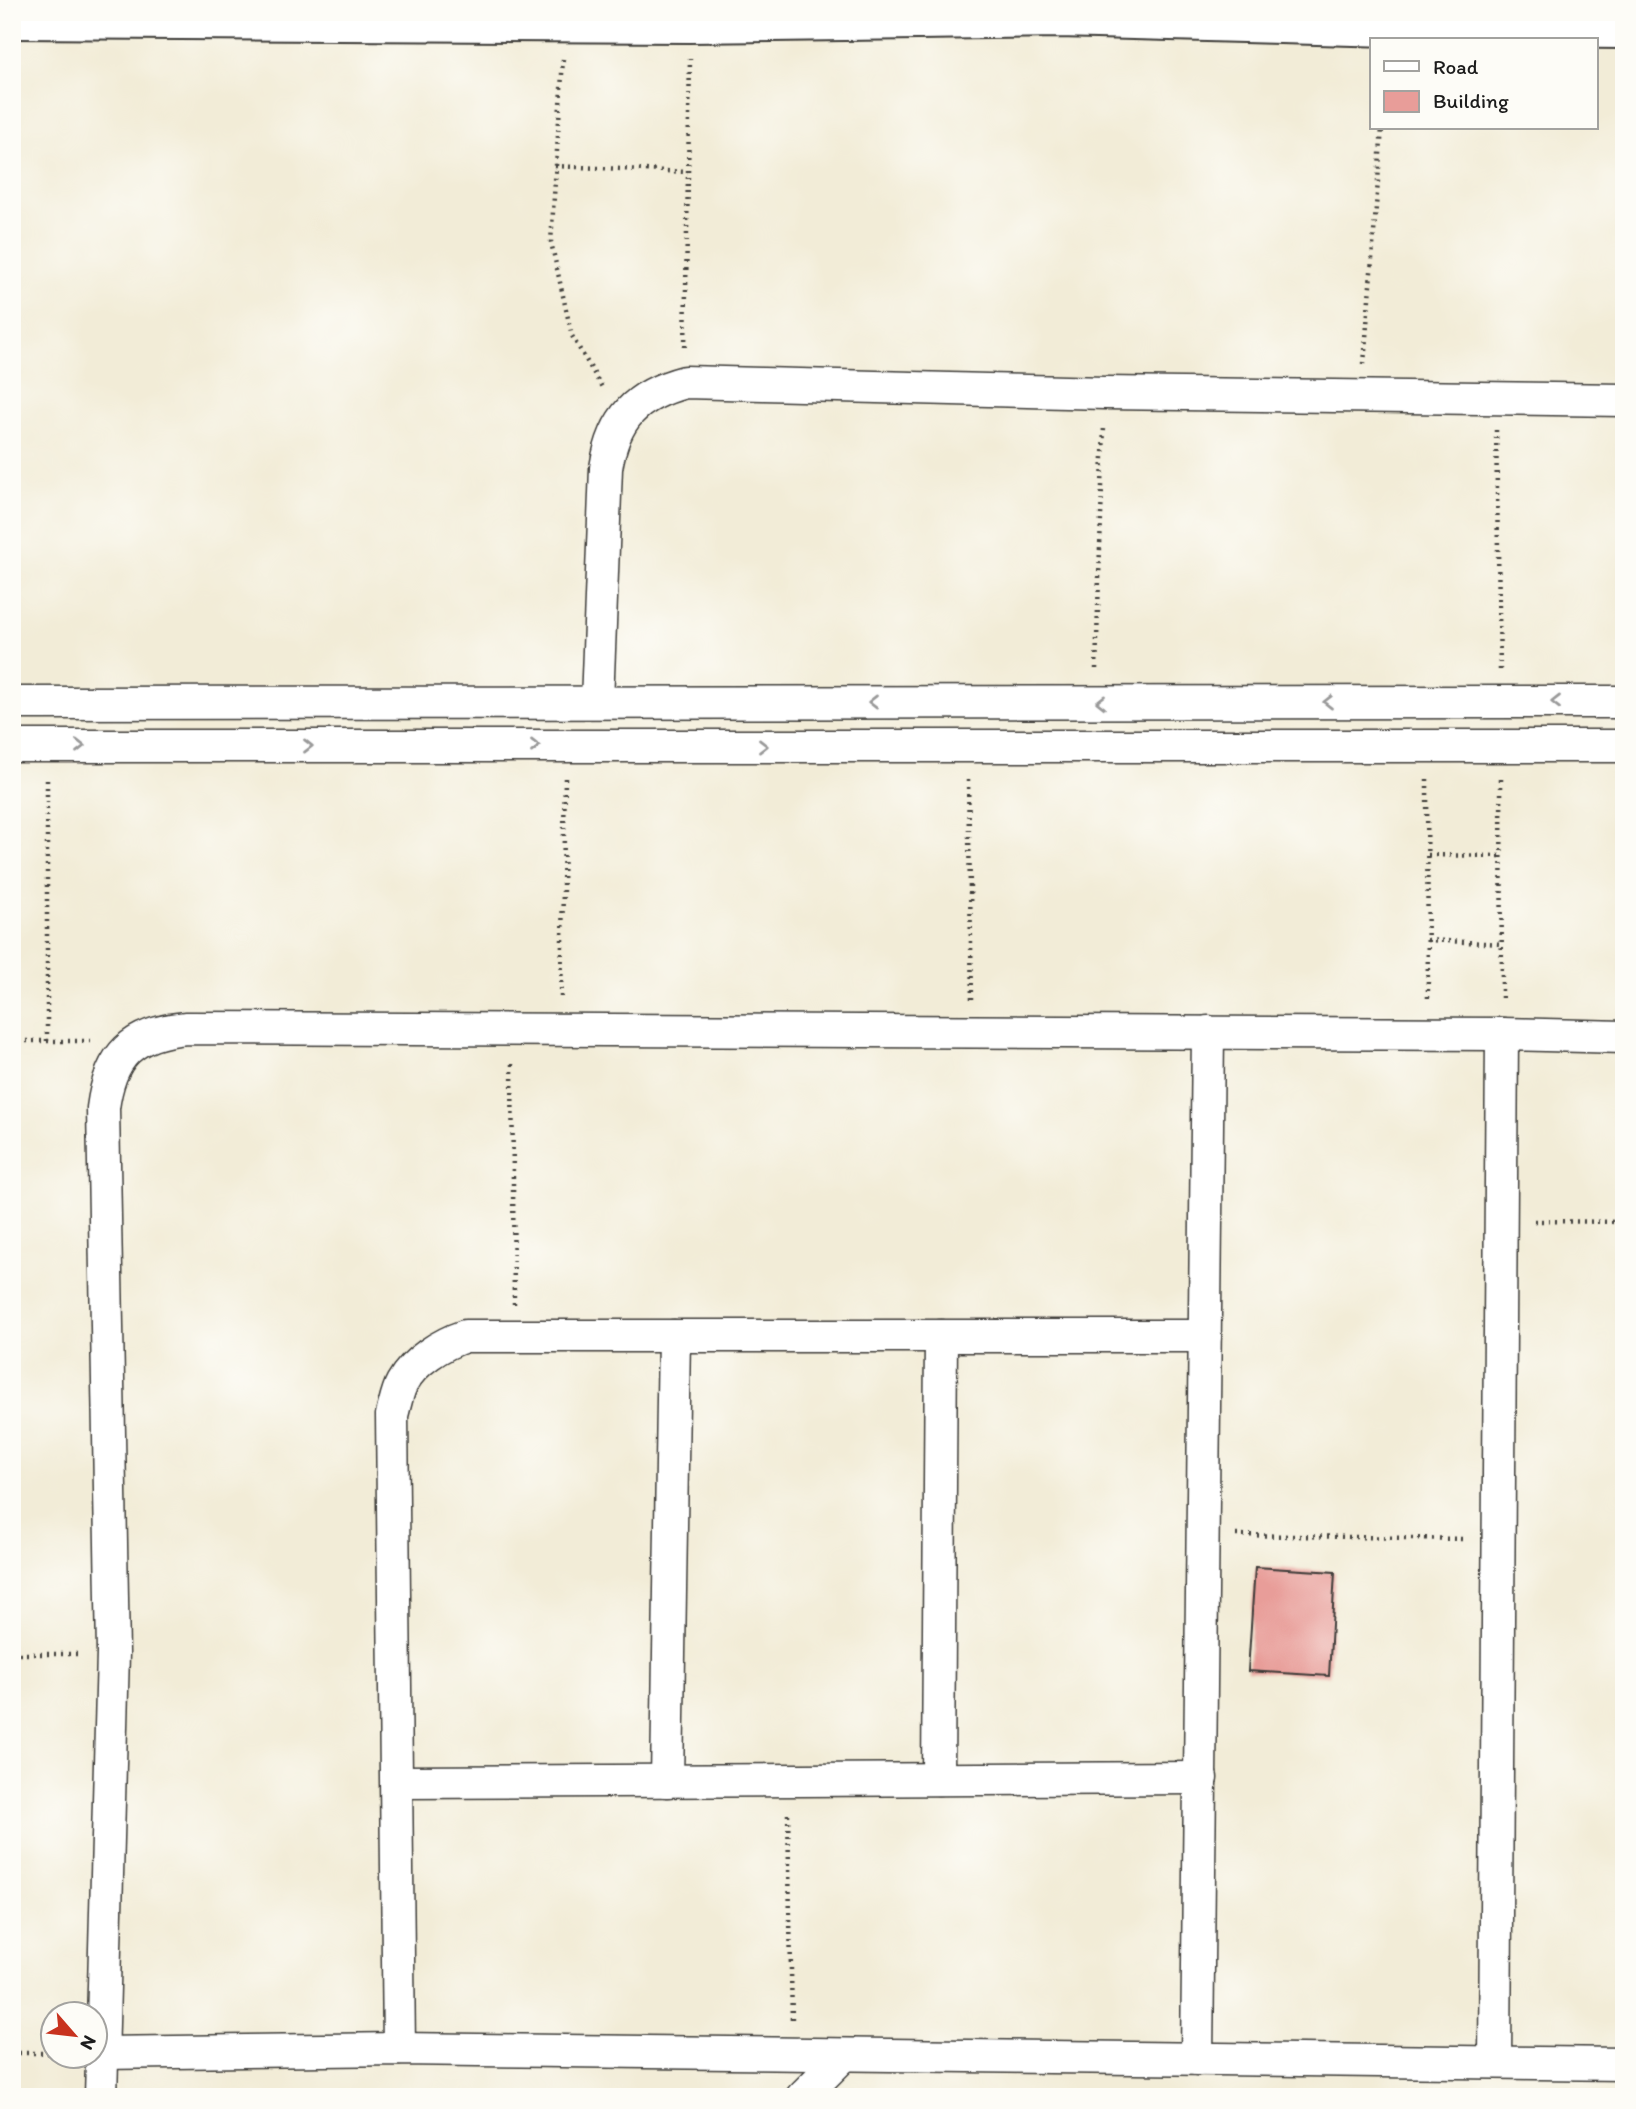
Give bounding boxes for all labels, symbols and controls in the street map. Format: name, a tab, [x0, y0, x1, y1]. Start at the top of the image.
legend	[1370, 38, 1598, 130]
text: Road	[1433, 54, 1479, 79]
text: Building	[1433, 88, 1509, 113]
one-way arrow	[867, 694, 878, 710]
one-way arrow	[1095, 694, 1105, 710]
one-way arrow	[1322, 694, 1333, 710]
one-way arrow	[1550, 694, 1560, 710]
one-way arrow	[76, 738, 86, 754]
one-way arrow	[303, 738, 314, 754]
one-way arrow	[531, 738, 541, 754]
one-way arrow	[758, 738, 769, 754]
north arrow	[38, 2000, 108, 2070]
text: N	[75, 2032, 102, 2054]

